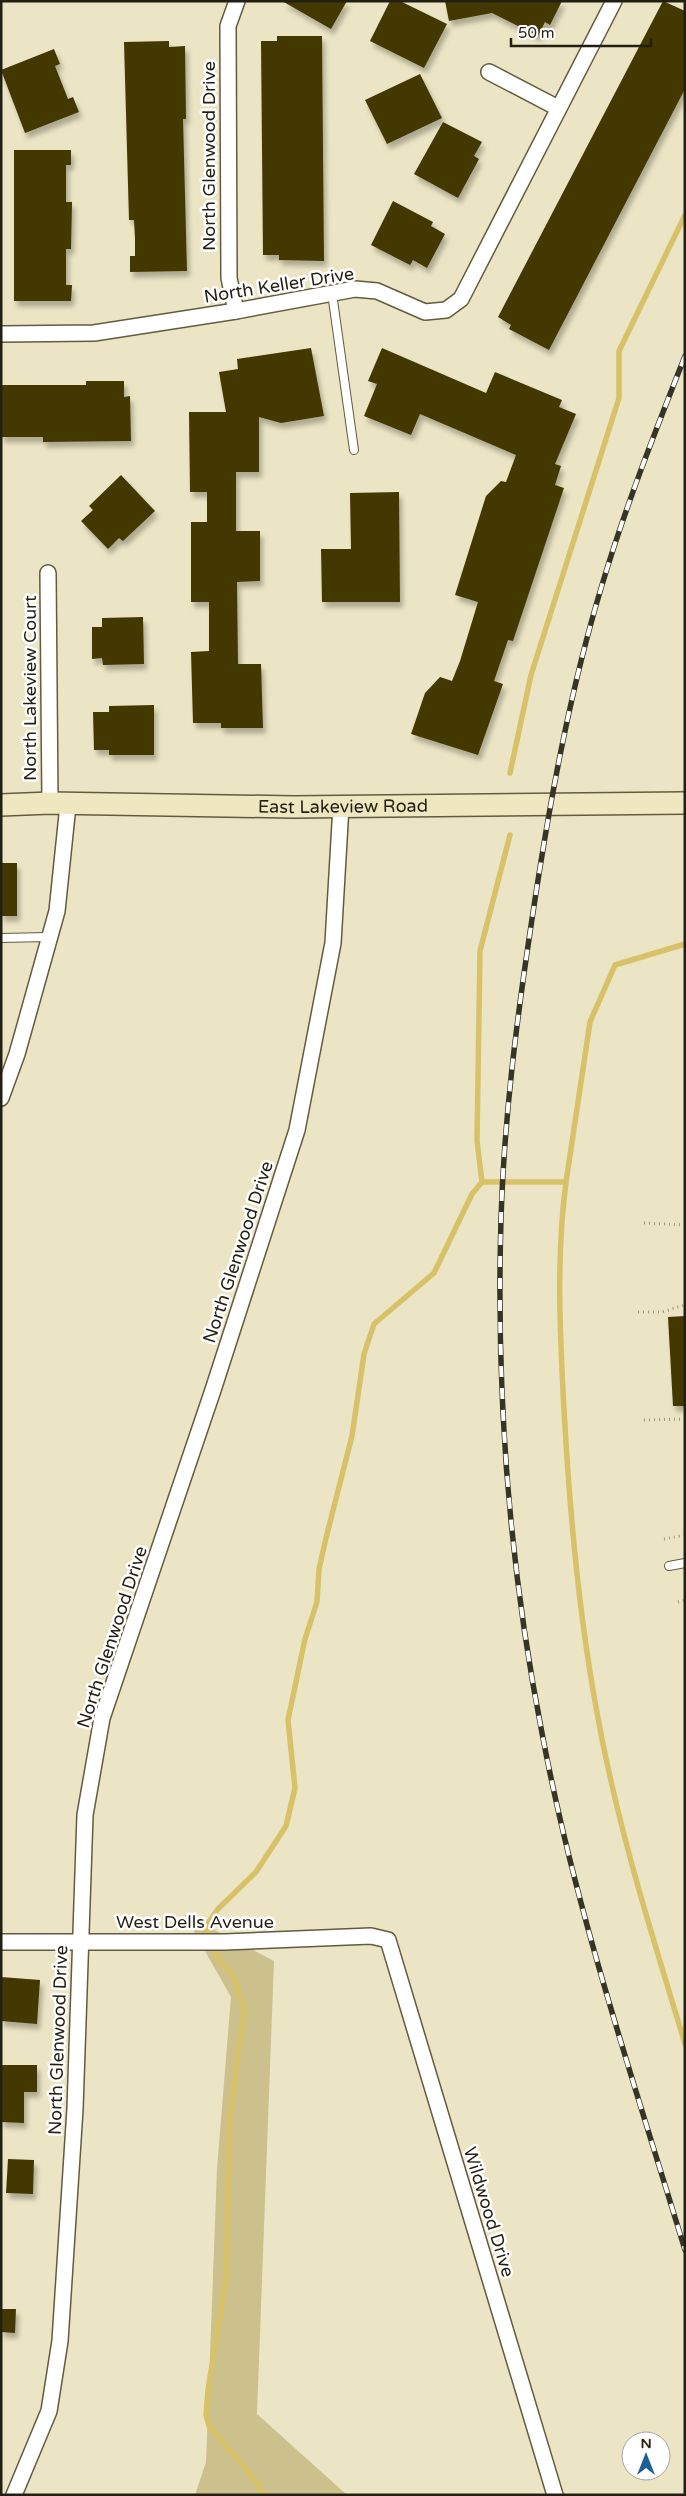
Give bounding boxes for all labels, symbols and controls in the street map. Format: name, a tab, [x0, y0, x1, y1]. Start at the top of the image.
scale bar	[511, 15, 651, 47]
text: 50 m	[518, 24, 555, 42]
street label: North Glenwood Drive	[198, 61, 220, 251]
street label: North Keller Drive	[202, 262, 356, 308]
street label: North Lakeview Court	[19, 595, 41, 781]
street label: East Lakeview Road	[258, 795, 428, 818]
street label: North Glenwood Drive	[198, 1158, 278, 1346]
street label: North Glenwood Drive	[72, 1543, 152, 1731]
street label: West Dells Avenue	[116, 1911, 274, 1933]
street label: North Glenwood Drive	[44, 1945, 72, 2135]
street label: Wildwood Drive	[459, 2144, 519, 2280]
north arrow	[621, 2431, 671, 2481]
text: N	[640, 2435, 652, 2452]

